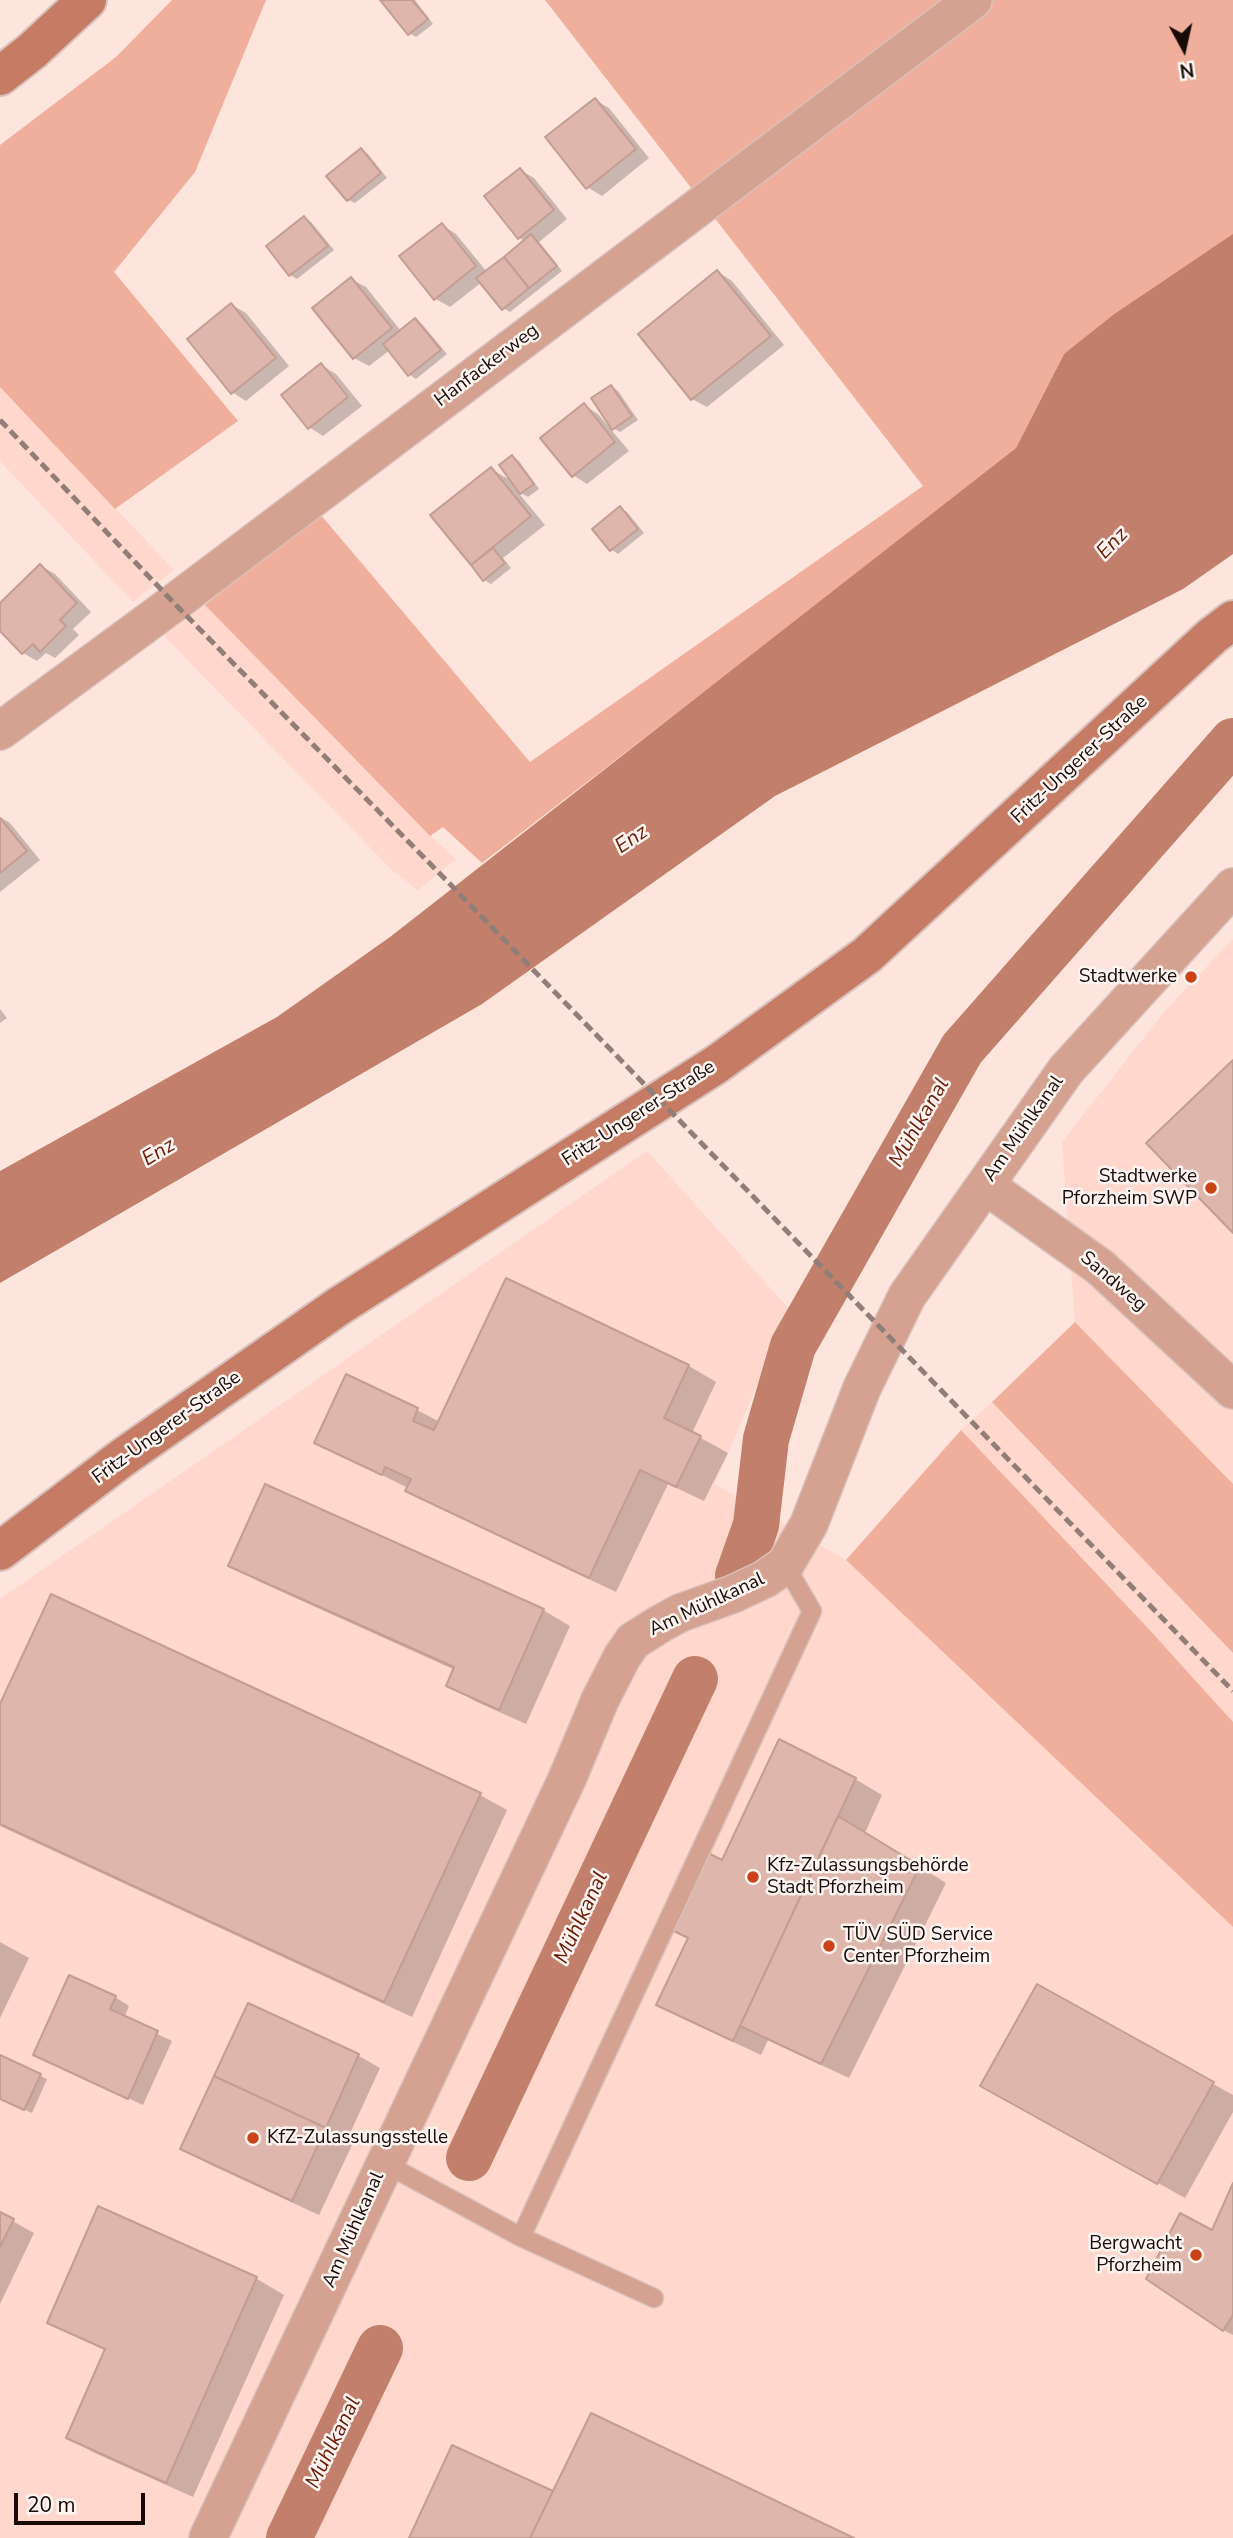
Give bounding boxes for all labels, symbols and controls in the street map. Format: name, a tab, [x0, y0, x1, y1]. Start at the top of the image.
north arrow	[1149, 14, 1219, 84]
text: N	[1178, 56, 1196, 84]
street label: Hanfackerweg	[431, 320, 543, 412]
water label: Enz	[1092, 523, 1134, 565]
street label: Fritz-Ungerer-Straße	[1007, 691, 1153, 829]
water label: Enz	[611, 820, 653, 860]
place label: Stadtwerke	[1079, 966, 1177, 988]
marker: Stadtwerke	[1183, 969, 1199, 985]
street label: Fritz-Ungerer-Straße	[558, 1056, 720, 1172]
street label: Am Mühlkanal	[979, 1072, 1069, 1186]
water label: Mühlkanal	[884, 1074, 956, 1172]
water label: Enz	[138, 1133, 180, 1173]
place label: Stadtwerke Pforzheim SWP	[1062, 1166, 1197, 1210]
marker: Stadtwerke Pforzheim SWP	[1203, 1180, 1219, 1196]
street label: Sandweg	[1075, 1247, 1151, 1317]
street label: Fritz-Ungerer-Straße	[88, 1367, 246, 1489]
street label: Am Mühlkanal	[646, 1568, 768, 1642]
place label: Kfz-Zulassungsbehörde Stadt Pforzheim	[767, 1855, 969, 1899]
water label: Mühlkanal	[550, 1868, 614, 1968]
marker: Kfz-Zulassungsbehörde Stadt Pforzheim	[745, 1869, 761, 1885]
place label: TÜV SÜD Service Center Pforzheim	[843, 1924, 993, 1968]
marker: TÜV SÜD Service Center Pforzheim	[821, 1938, 837, 1954]
place label: KfZ-Zulassungsstelle	[267, 2127, 448, 2149]
marker: KfZ-Zulassungsstelle	[245, 2130, 261, 2146]
street label: Am Mühlkanal	[318, 2169, 390, 2291]
place label: Bergwacht Pforzheim	[1089, 2233, 1182, 2277]
marker: Bergwacht Pforzheim	[1188, 2247, 1204, 2263]
water label: Mühlkanal	[301, 2393, 367, 2493]
scale bar	[18, 2478, 149, 2522]
text: 20 m	[27, 2491, 76, 2519]

